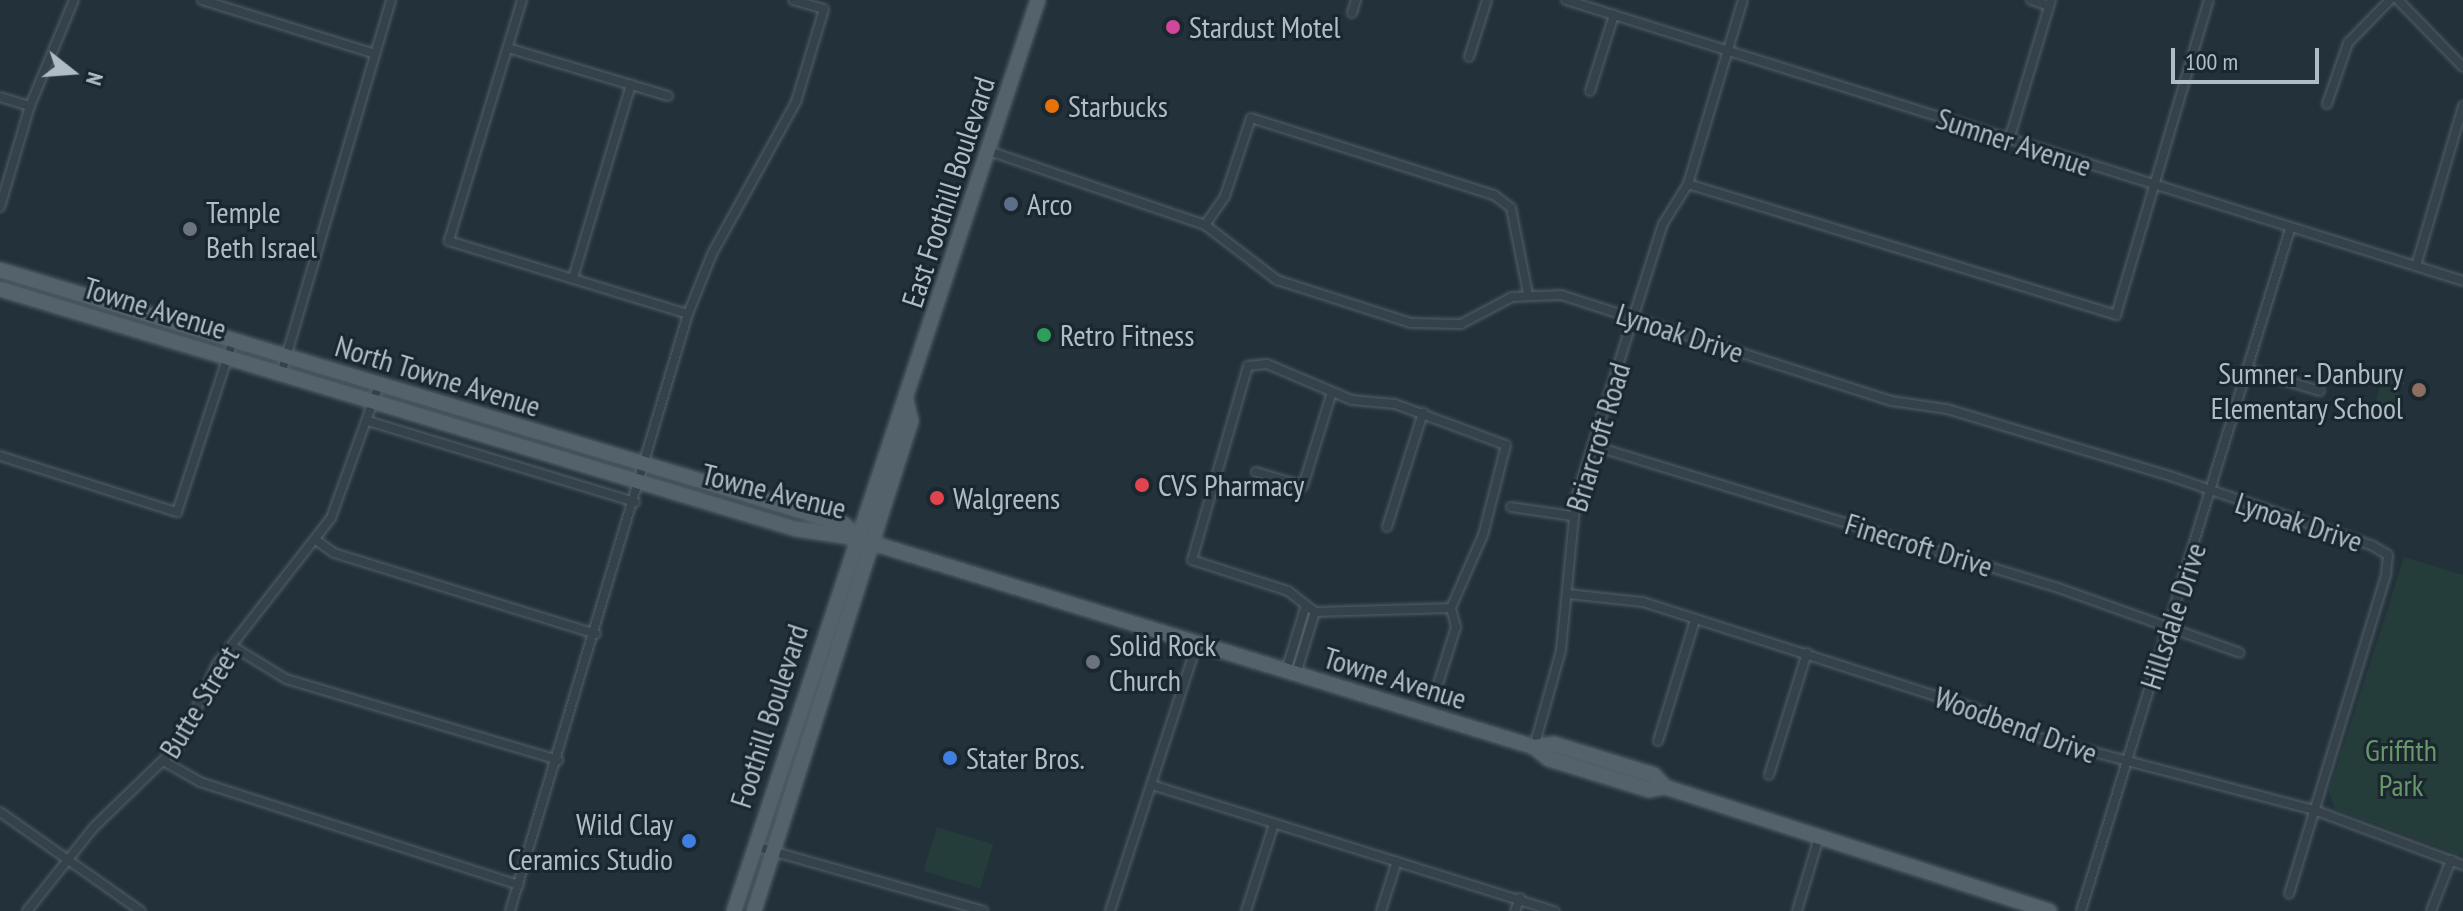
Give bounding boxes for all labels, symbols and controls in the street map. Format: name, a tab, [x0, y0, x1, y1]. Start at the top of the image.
place label: Stardust Motel	[1189, 9, 1341, 45]
marker: Stardust Motel	[1164, 18, 1182, 36]
north arrow	[32, 32, 112, 112]
scale bar	[2175, 32, 2323, 82]
text: 100 m	[2185, 46, 2238, 77]
text: N	[80, 69, 110, 89]
street label: East Foothill Boulevard	[894, 72, 1002, 312]
place label: Starbucks	[1068, 88, 1168, 124]
marker: Starbucks	[1043, 97, 1061, 115]
street label: Sumner Avenue	[1932, 100, 2096, 184]
place label: Arco	[1027, 186, 1073, 222]
place label: Temple Beth Israel	[206, 194, 317, 264]
marker: Arco	[1002, 195, 1020, 213]
marker: Temple Beth Israel	[181, 220, 199, 238]
street label: Towne Avenue	[79, 269, 231, 347]
street label: Lynoak Drive	[1612, 295, 1748, 371]
place label: Retro Fitness	[1060, 317, 1194, 353]
marker: Retro Fitness	[1035, 326, 1053, 344]
street label: North Towne Avenue	[330, 327, 546, 425]
place label: Sumner - Danbury Elementary School	[2210, 355, 2403, 426]
street label: Briarcroft Road	[1558, 358, 1638, 516]
marker: Sumner - Danbury Elementary School	[2410, 381, 2428, 399]
street label: Towne Avenue	[698, 456, 850, 526]
place label: CVS Pharmacy	[1158, 467, 1304, 503]
marker: CVS Pharmacy	[1133, 476, 1151, 494]
place label: Walgreens	[953, 480, 1060, 516]
street label: Lynoak Drive	[2231, 484, 2367, 560]
marker: Walgreens	[928, 489, 946, 507]
street label: Finecroft Drive	[1841, 506, 1997, 584]
street label: Hillsdale Drive	[2132, 538, 2214, 694]
street label: Foothill Boulevard	[722, 620, 816, 812]
place label: Solid Rock Church	[1109, 627, 1216, 698]
street label: Butte Street	[152, 639, 246, 765]
street label: Towne Avenue	[1319, 639, 1471, 717]
marker: Solid Rock Church	[1084, 653, 1102, 671]
street label: Woodbend Drive	[1930, 679, 2102, 771]
park label: Griffith Park	[2365, 732, 2437, 802]
place label: Stater Bros.	[966, 740, 1085, 776]
marker: Stater Bros.	[941, 749, 959, 767]
place label: Wild Clay Ceramics Studio	[508, 806, 673, 876]
marker: Wild Clay Ceramics Studio	[680, 832, 698, 850]

